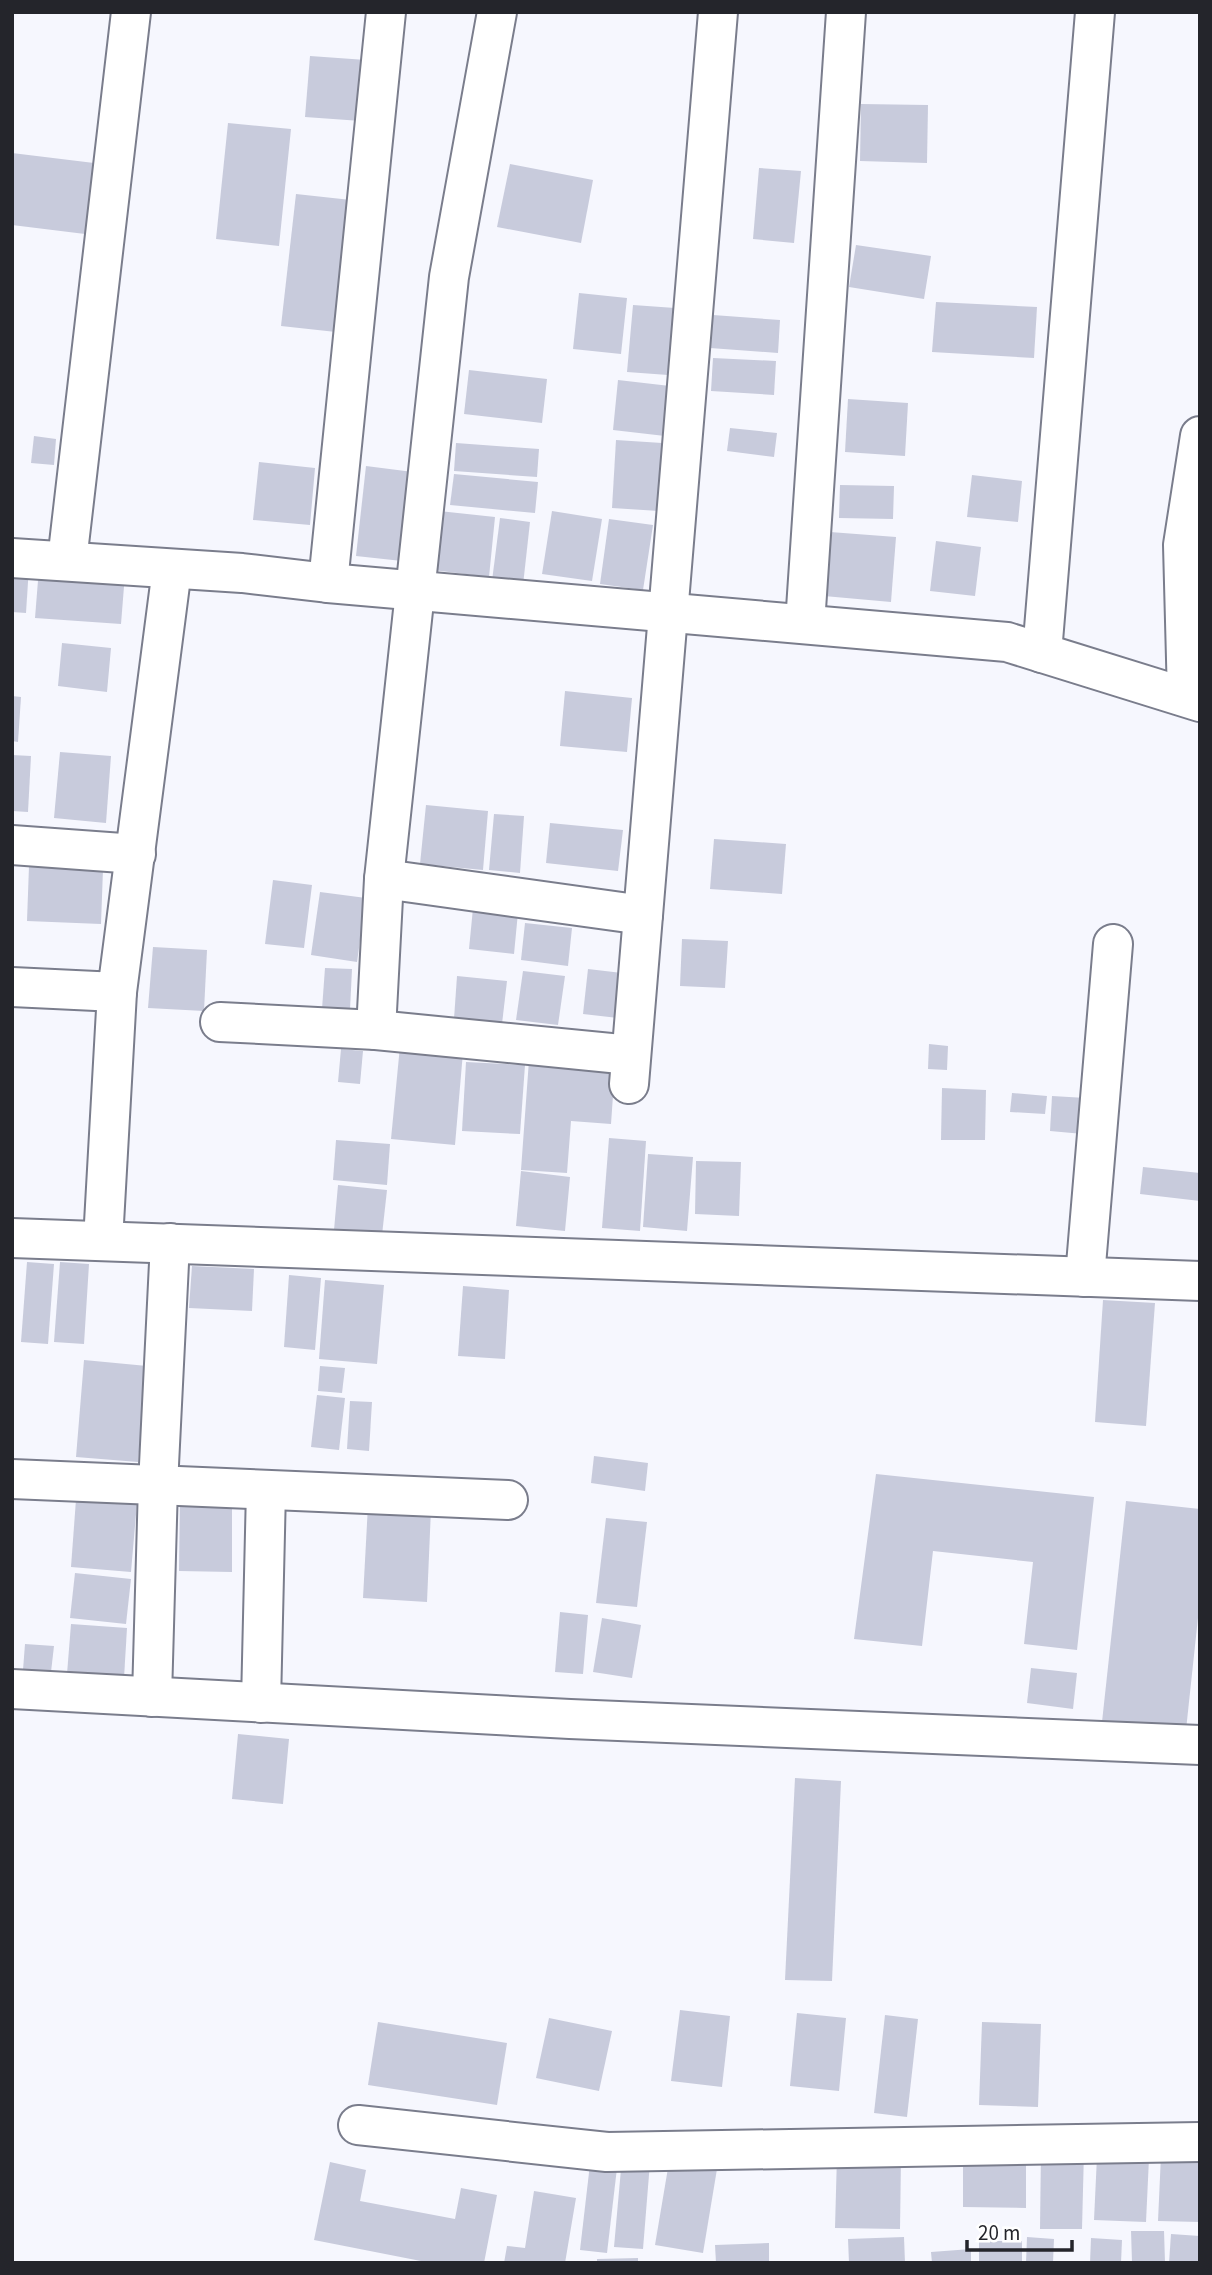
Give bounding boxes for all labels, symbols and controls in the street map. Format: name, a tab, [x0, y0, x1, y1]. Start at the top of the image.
scale bar	[967, 2208, 1072, 2252]
text: 20 m	[978, 2218, 1020, 2248]

